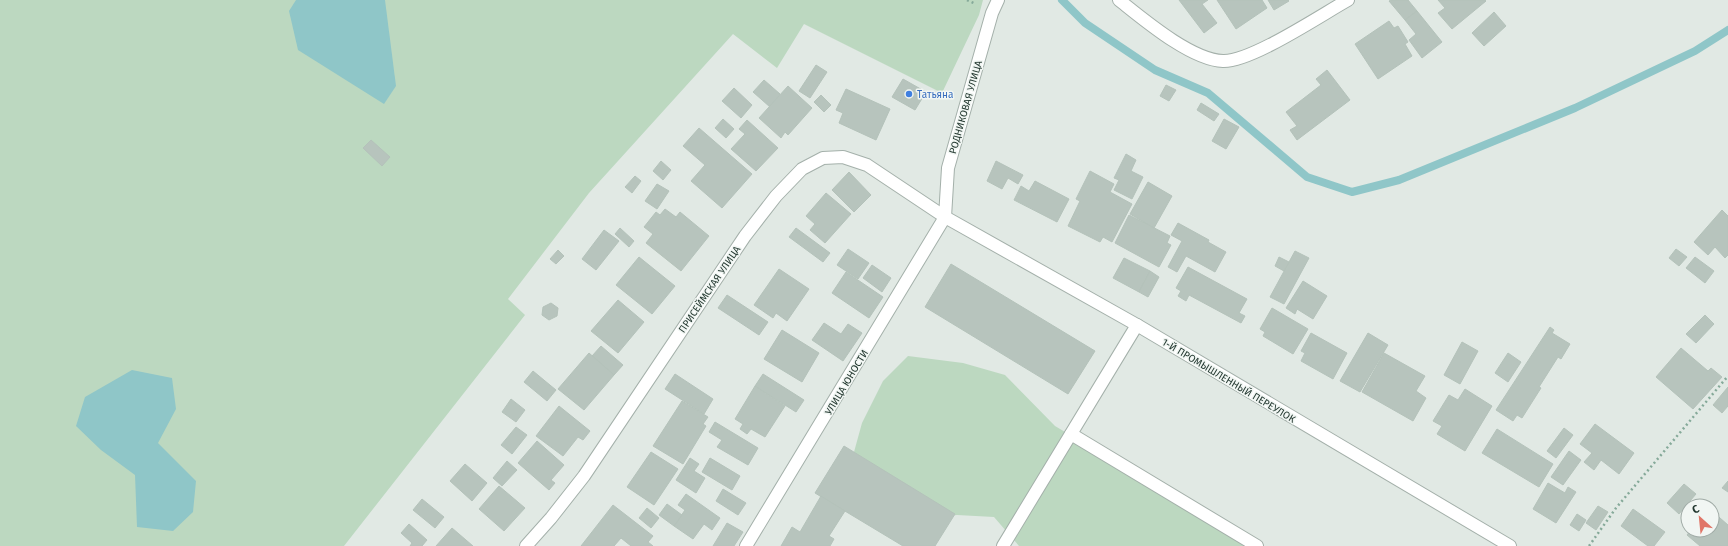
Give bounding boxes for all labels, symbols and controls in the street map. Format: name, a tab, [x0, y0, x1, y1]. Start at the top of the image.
street label: РОДНИКОВАЯ УЛИЦА	[947, 59, 985, 155]
marker: Татьяна	[904, 89, 914, 99]
place label: Татьяна	[917, 89, 953, 101]
street label: ПРИСЕЙМСКАЯ УЛИЦА	[676, 243, 743, 335]
street label: 1-Й ПРОМЫШЛЕННЫЙ ПЕРЕУЛОК	[1160, 335, 1298, 426]
street label: УЛИЦА ЮНОСТИ	[823, 348, 871, 417]
north arrow	[1680, 498, 1720, 538]
text: С	[1690, 502, 1702, 517]

